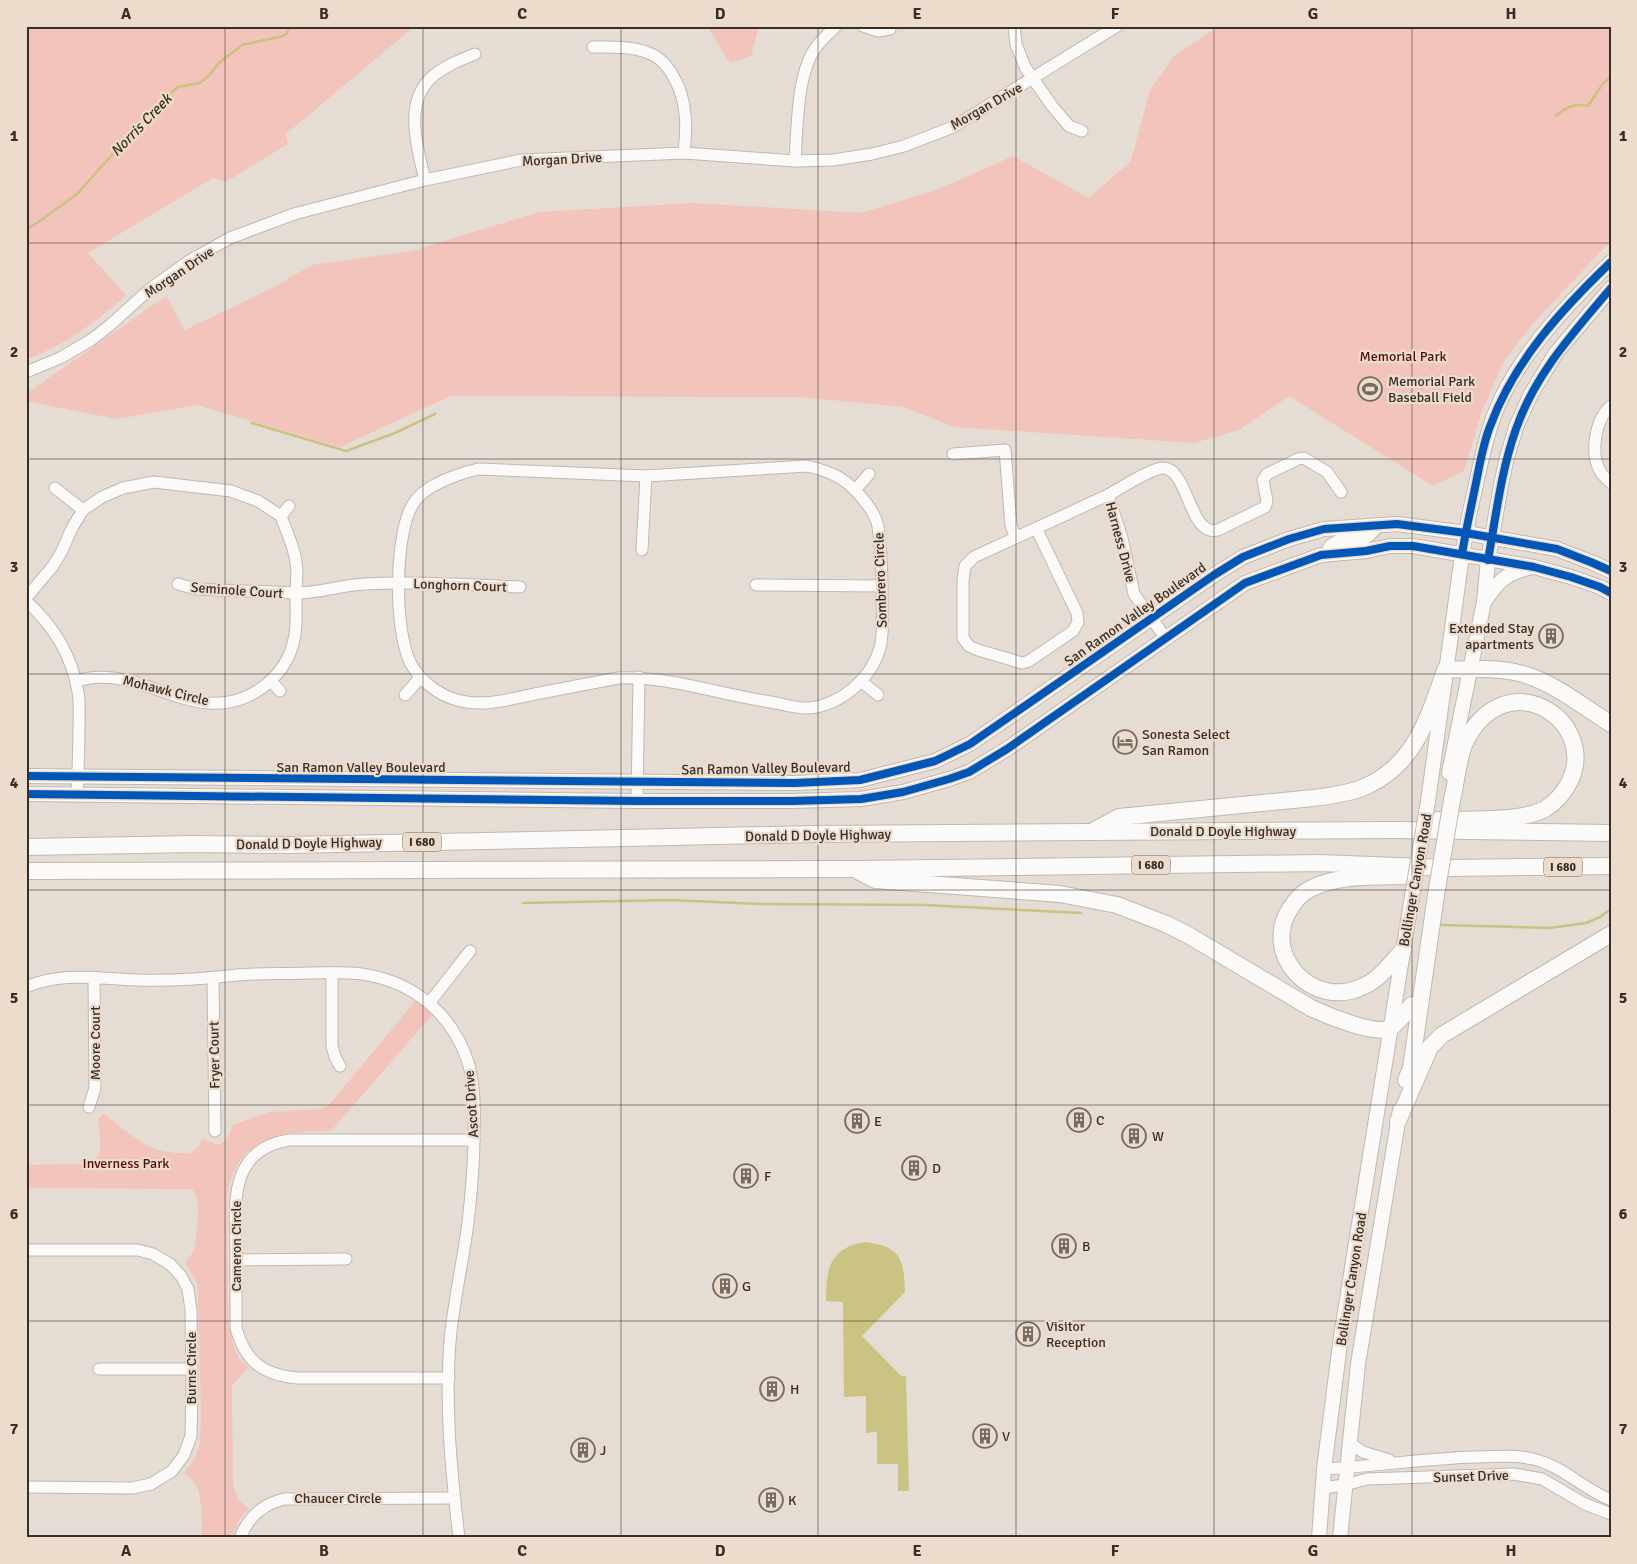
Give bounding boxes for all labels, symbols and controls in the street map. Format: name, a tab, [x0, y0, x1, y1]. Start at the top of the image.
text: A	[121, 4, 132, 24]
text: B	[319, 4, 329, 24]
text: C	[517, 4, 527, 24]
text: D	[715, 4, 726, 24]
text: E	[912, 4, 922, 24]
text: F	[1111, 4, 1120, 24]
text: G	[1308, 4, 1318, 24]
text: H	[1506, 4, 1516, 24]
street label: Morgan Drive	[947, 79, 1025, 134]
water label: Norris Creek	[107, 89, 176, 160]
text: 1	[10, 126, 19, 146]
text: 1	[1619, 126, 1628, 146]
street label: Morgan Drive	[522, 149, 602, 170]
street label: Morgan Drive	[141, 243, 217, 302]
text: 2	[10, 342, 18, 362]
text: 2	[1619, 342, 1627, 362]
park label: Memorial Park	[1359, 348, 1447, 365]
place label: Memorial Park Baseball Field	[1388, 373, 1475, 406]
sports icon: Memorial Park Baseball Field	[1357, 376, 1383, 402]
street label: Harness Drive	[1102, 500, 1139, 584]
street label: Sombrero Circle	[870, 532, 891, 628]
text: 3	[10, 557, 18, 577]
text: 3	[1619, 557, 1627, 577]
street label: San Ramon Valley Boulevard	[1061, 559, 1209, 670]
street label: Longhorn Court	[413, 575, 507, 596]
street label: Seminole Court	[190, 579, 284, 602]
place label: Extended Stay apartments	[1449, 620, 1534, 653]
building icon: Extended Stay apartments	[1538, 623, 1564, 649]
street label: Mohawk Circle	[121, 672, 211, 709]
place label: Sonesta Select San Ramon	[1142, 726, 1230, 759]
hotel icon: Sonesta Select San Ramon	[1112, 729, 1138, 755]
street label: San Ramon Valley Boulevard	[276, 759, 446, 776]
street label: San Ramon Valley Boulevard	[681, 759, 851, 778]
text: 4	[10, 773, 19, 793]
text: 4	[1619, 773, 1628, 793]
street label: Bollinger Canyon Road	[1395, 812, 1436, 948]
street label: Donald D Doyle Highway	[1150, 823, 1296, 840]
street label: Donald D Doyle Highway	[745, 826, 892, 845]
road number: I 680	[403, 832, 441, 852]
street label: Donald D Doyle Highway	[236, 834, 383, 853]
road number: I 680	[1132, 856, 1170, 874]
road number: I 680	[1544, 858, 1582, 876]
text: 5	[10, 988, 18, 1008]
text: 5	[1619, 988, 1627, 1008]
street label: Moore Court	[87, 1006, 104, 1080]
street label: Fryer Court	[205, 1021, 224, 1089]
street label: Ascot Drive	[461, 1070, 482, 1138]
building icon: C	[1066, 1107, 1092, 1133]
building icon: E	[844, 1108, 870, 1134]
place label: C	[1096, 1112, 1104, 1129]
place label: E	[874, 1113, 882, 1130]
building icon: W	[1121, 1123, 1147, 1149]
place label: W	[1152, 1128, 1164, 1145]
park label: Inverness Park	[83, 1155, 169, 1172]
building icon: D	[901, 1155, 927, 1181]
place label: D	[932, 1160, 941, 1177]
building icon: F	[733, 1163, 759, 1189]
place label: F	[764, 1168, 771, 1185]
street label: Cameron Circle	[228, 1200, 245, 1292]
text: 6	[10, 1204, 19, 1224]
text: 6	[1619, 1204, 1628, 1224]
street label: Bollinger Canyon Road	[1333, 1211, 1370, 1347]
building icon: B	[1051, 1233, 1077, 1259]
place label: B	[1082, 1238, 1090, 1255]
building icon: G	[712, 1273, 738, 1299]
place label: G	[742, 1278, 751, 1295]
place label: Visitor Reception	[1046, 1318, 1106, 1351]
building icon: Visitor Reception	[1015, 1321, 1041, 1347]
street label: Burns Circle	[183, 1332, 200, 1404]
building icon: H	[759, 1376, 785, 1402]
place label: H	[790, 1381, 799, 1398]
text: 7	[10, 1419, 19, 1439]
text: 7	[1619, 1419, 1628, 1439]
building icon: V	[972, 1423, 998, 1449]
place label: V	[1002, 1428, 1010, 1445]
building icon: J	[570, 1437, 596, 1463]
place label: J	[600, 1442, 606, 1459]
street label: Sunset Drive	[1433, 1467, 1509, 1486]
building icon: K	[758, 1487, 784, 1513]
street label: Chaucer Circle	[294, 1490, 382, 1507]
place label: K	[788, 1492, 797, 1509]
text: A	[121, 1541, 132, 1561]
text: B	[319, 1541, 329, 1561]
text: C	[517, 1541, 527, 1561]
text: D	[715, 1541, 726, 1561]
text: E	[912, 1541, 922, 1561]
text: F	[1111, 1541, 1120, 1561]
text: G	[1308, 1541, 1318, 1561]
text: H	[1506, 1541, 1516, 1561]

